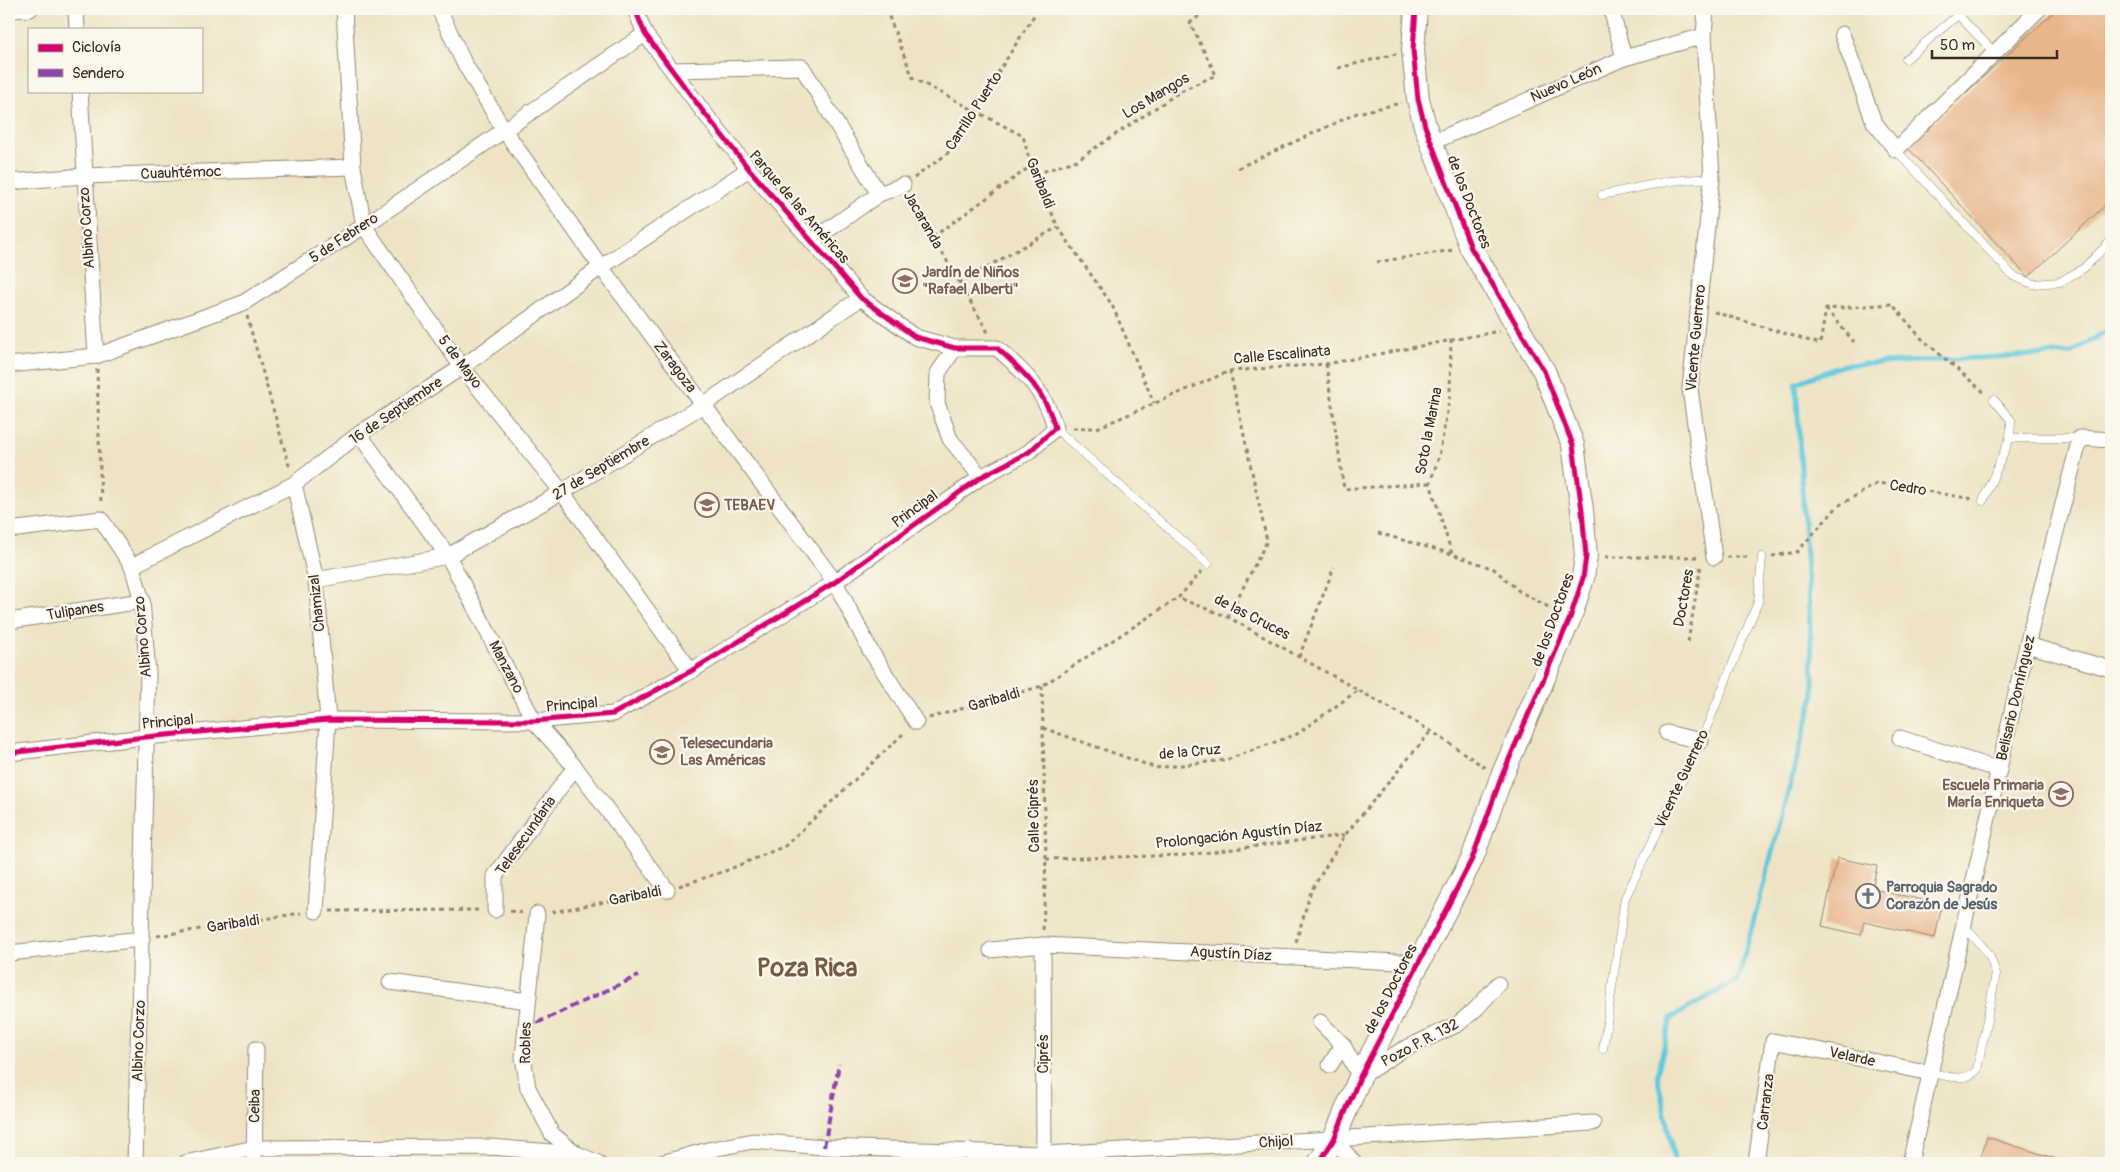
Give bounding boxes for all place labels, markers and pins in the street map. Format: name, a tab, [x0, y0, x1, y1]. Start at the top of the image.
place label: Jardín de Niños "Rafael Alberti"	[922, 263, 1019, 299]
school or university icon: Jardín de Niños "Rafael Alberti"	[892, 268, 918, 294]
school or university icon: TEBAEV	[694, 492, 720, 518]
place label: TEBAEV	[723, 496, 775, 515]
place label: Telesecundaria Las Américas	[679, 734, 773, 770]
school or university icon: Telesecundaria Las Américas	[649, 739, 675, 765]
place label: Escuela Primaria María Enriqueta	[1942, 776, 2044, 812]
school or university icon: Escuela Primaria María Enriqueta	[2048, 781, 2074, 807]
place label: Parroquia Sagrado Corazón de Jesús	[1886, 878, 1998, 914]
church icon: Parroquia Sagrado Corazón de Jesús	[1855, 883, 1881, 909]

